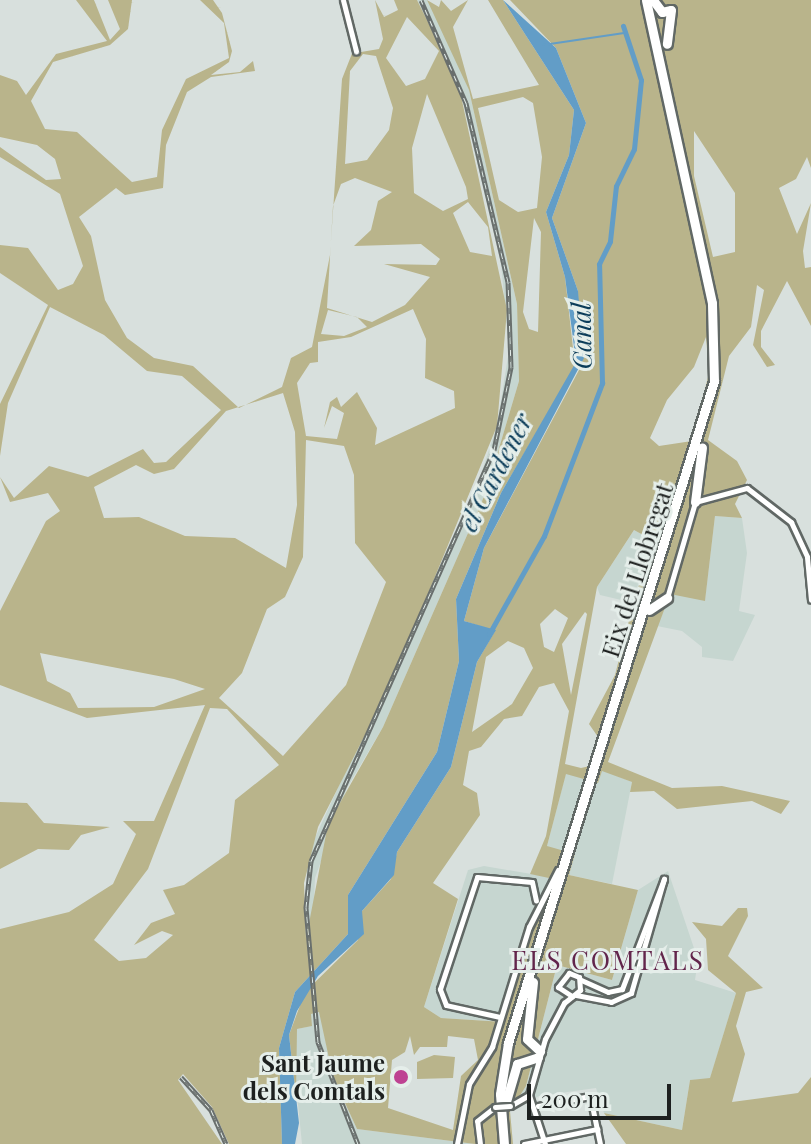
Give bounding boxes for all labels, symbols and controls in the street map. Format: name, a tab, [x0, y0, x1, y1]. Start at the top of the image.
water label: Canal	[565, 302, 597, 370]
water label: el Cardener	[452, 407, 538, 537]
street label: Eix del Llobregat	[595, 479, 679, 661]
district label: ELS COMTALS	[511, 944, 705, 976]
place label: Sant Jaume dels Comtals	[243, 1049, 385, 1105]
marker: Sant Jaume dels Comtals	[392, 1068, 410, 1086]
scale bar	[531, 1068, 675, 1118]
text: 200 m	[541, 1082, 609, 1114]

